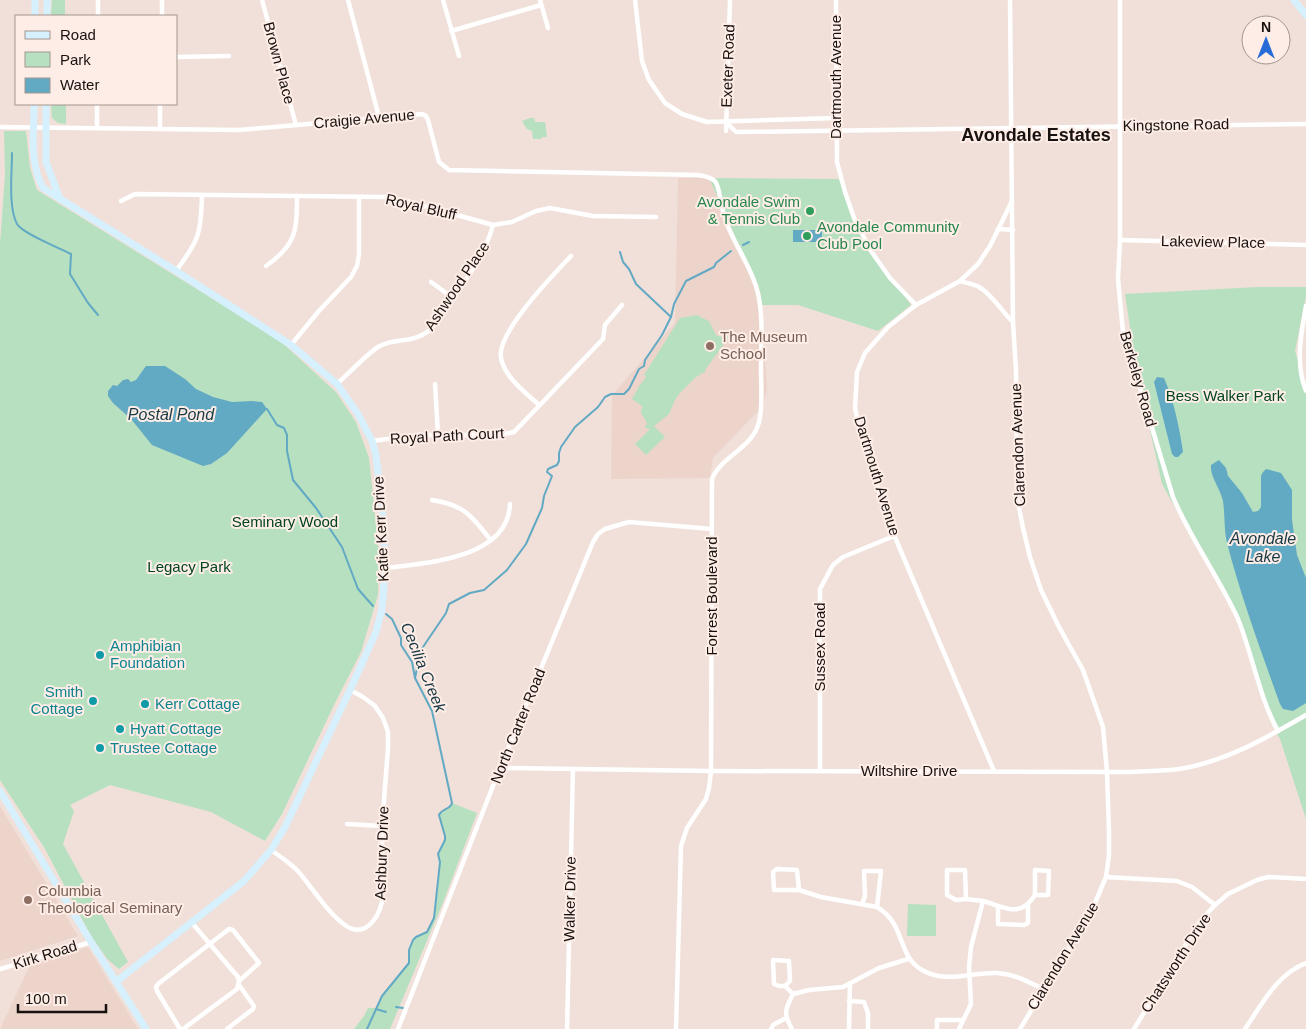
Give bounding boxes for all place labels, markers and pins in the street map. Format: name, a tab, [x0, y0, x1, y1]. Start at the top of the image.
place label: Avondale Swim & Tennis Club	[697, 193, 800, 227]
marker: Avondale Swim & Tennis Club	[804, 205, 816, 217]
place label: Avondale Community Club Pool	[817, 218, 960, 252]
marker: Avondale Community Club Pool	[801, 230, 813, 242]
place label: The Museum School	[720, 328, 808, 362]
marker: The Museum School	[704, 340, 716, 352]
place label: Amphibian Foundation	[110, 637, 185, 671]
marker: Amphibian Foundation	[94, 649, 106, 661]
place label: Smith Cottage	[30, 683, 83, 717]
marker: Smith Cottage	[87, 695, 99, 707]
place label: Kerr Cottage	[155, 695, 240, 712]
marker: Kerr Cottage	[139, 698, 151, 710]
place label: Hyatt Cottage	[130, 720, 222, 737]
marker: Hyatt Cottage	[114, 723, 126, 735]
place label: Trustee Cottage	[110, 739, 217, 756]
marker: Trustee Cottage	[94, 742, 106, 754]
place label: Columbia Theological Seminary	[38, 882, 183, 916]
marker: Columbia Theological Seminary	[22, 894, 34, 906]

